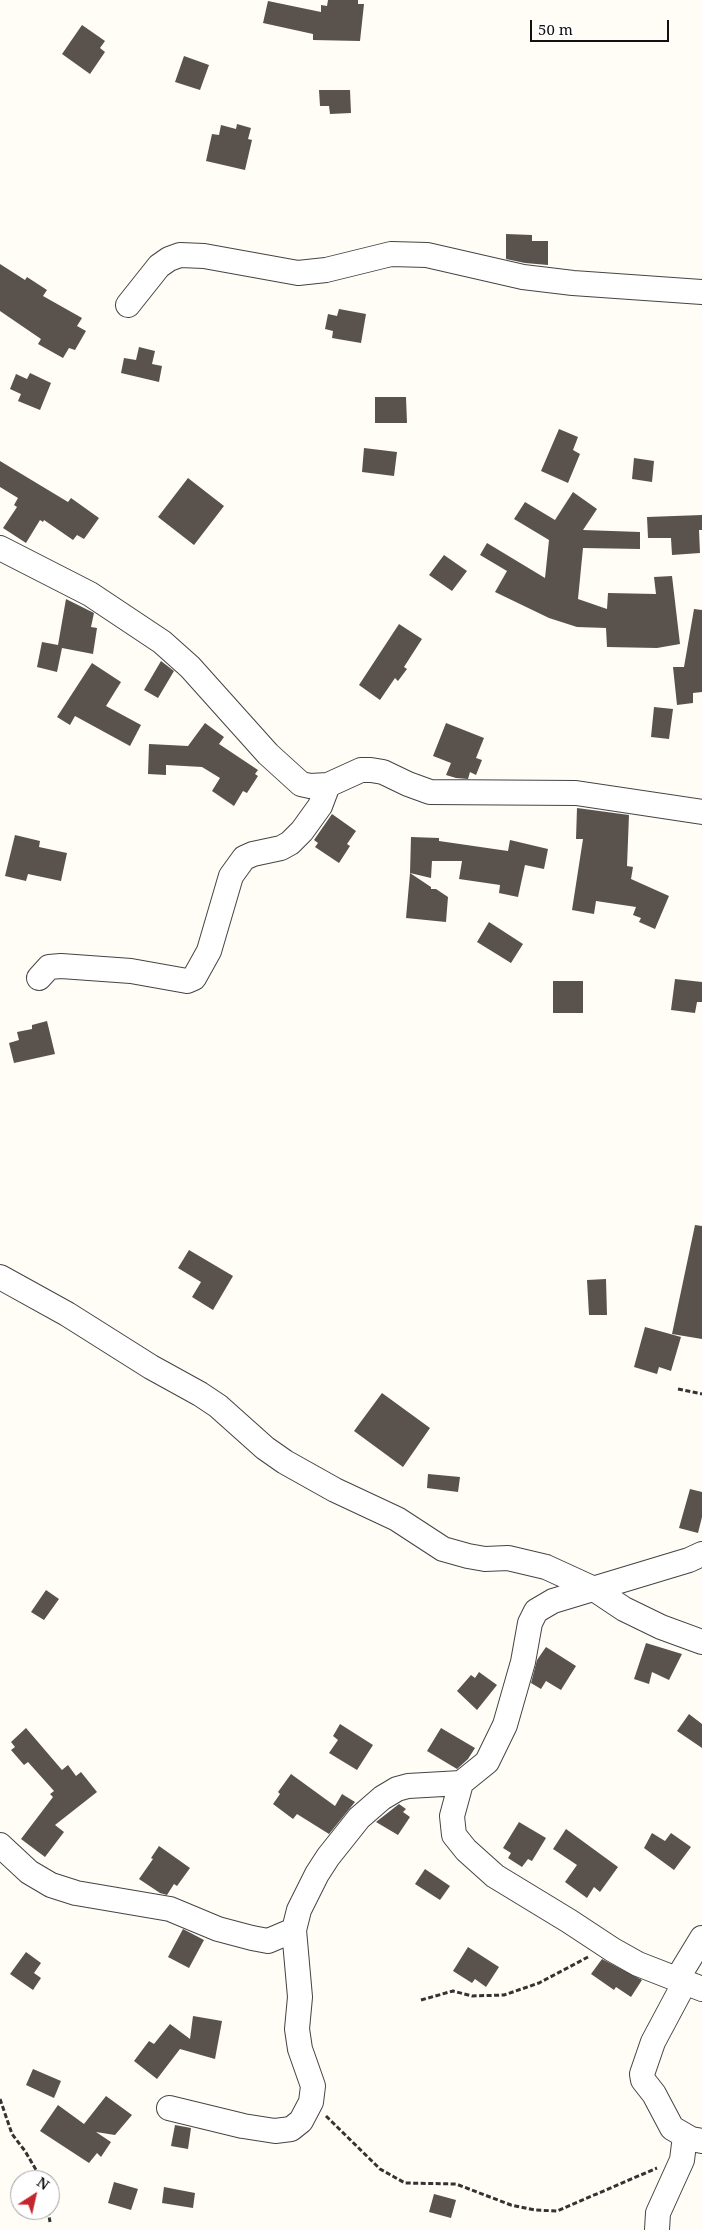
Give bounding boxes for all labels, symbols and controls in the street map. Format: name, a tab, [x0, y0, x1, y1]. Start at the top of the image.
scale bar	[532, 10, 671, 42]
text: 50 m	[538, 19, 573, 39]
north arrow	[10, 2170, 60, 2220]
text: N	[33, 2172, 53, 2194]

